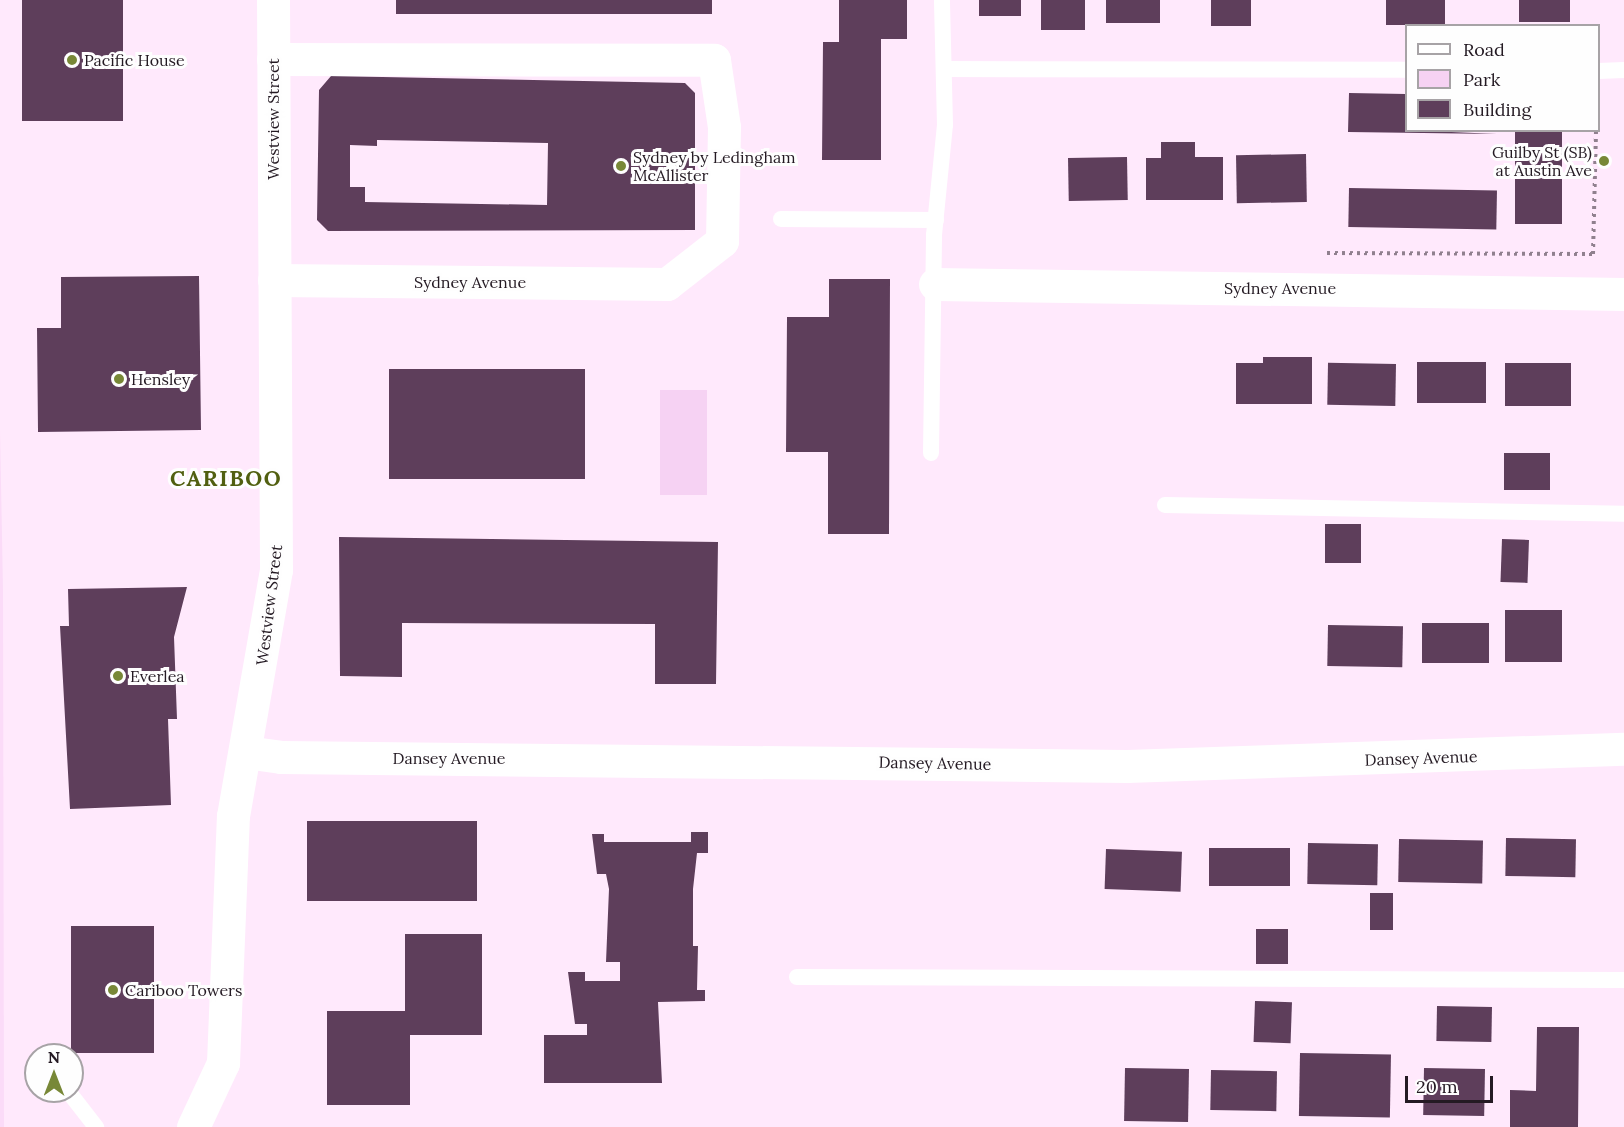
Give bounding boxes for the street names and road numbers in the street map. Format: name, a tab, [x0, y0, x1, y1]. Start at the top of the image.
street label: Westview Street	[263, 58, 283, 180]
street label: Sydney Avenue	[414, 272, 526, 292]
street label: Sydney Avenue	[1224, 278, 1336, 298]
street label: Westview Street	[252, 544, 286, 666]
street label: Dansey Avenue	[1364, 746, 1478, 770]
street label: Dansey Avenue	[393, 748, 505, 768]
street label: Dansey Avenue	[878, 752, 992, 774]

